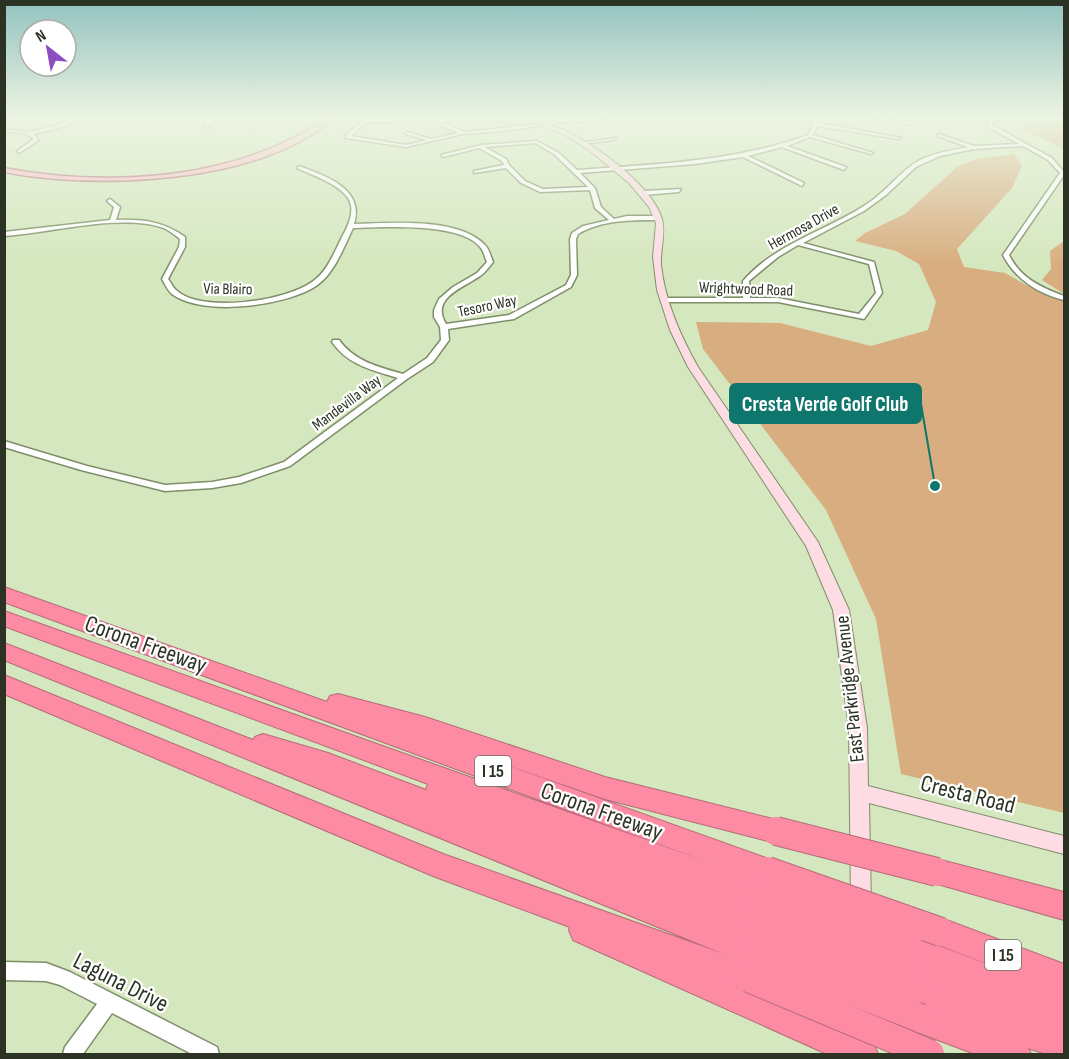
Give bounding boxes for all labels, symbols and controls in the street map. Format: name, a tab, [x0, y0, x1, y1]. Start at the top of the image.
north arrow	[18, 18, 78, 78]
text: N	[32, 26, 50, 47]
street label: Hermosa Drive	[765, 200, 843, 255]
street label: Wrightwood Road	[699, 278, 793, 301]
street label: Via Blairo	[203, 280, 253, 299]
street label: Tesoro Way	[456, 291, 519, 322]
street label: Mandevilla Way	[309, 371, 385, 435]
callout: Cresta Verde Golf Club	[730, 384, 921, 423]
text: Cresta Verde Golf Club	[742, 392, 908, 417]
street label: Corona Freeway	[81, 609, 211, 680]
street label: East Parkridge Avenue	[830, 614, 870, 763]
road number: I 15	[475, 756, 511, 786]
street label: Cresta Road	[918, 769, 1018, 820]
street label: Corona Freeway	[537, 776, 667, 847]
road number: I 15	[985, 940, 1021, 970]
street label: Laguna Drive	[68, 946, 173, 1019]

